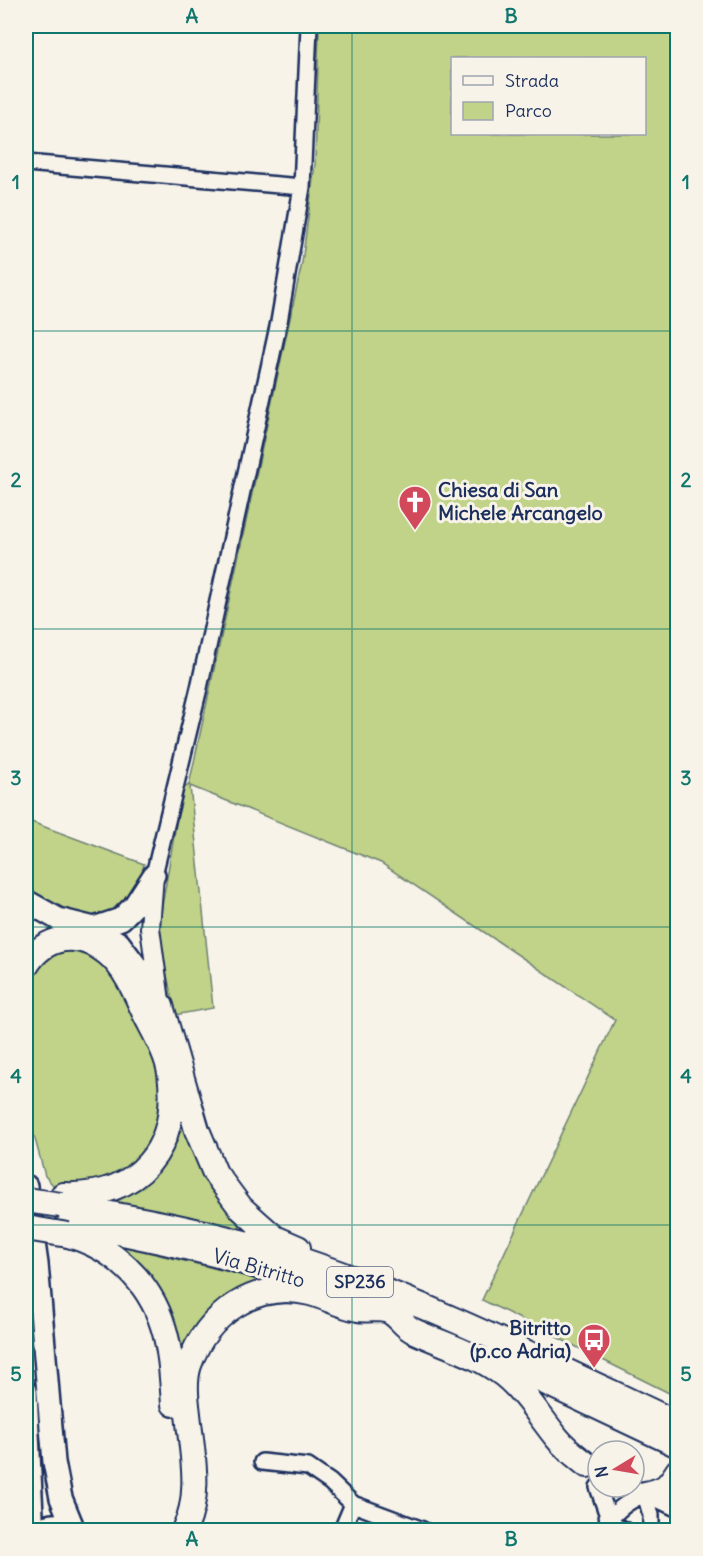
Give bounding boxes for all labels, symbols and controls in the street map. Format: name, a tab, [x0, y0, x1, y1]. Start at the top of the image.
text: A	[186, 3, 199, 28]
text: B	[504, 3, 518, 28]
legend	[451, 57, 646, 135]
text: Strada	[505, 69, 559, 92]
text: Parco	[505, 99, 552, 122]
text: 1	[12, 169, 20, 194]
text: 1	[682, 169, 690, 194]
text: 2	[11, 467, 22, 492]
text: 2	[681, 467, 692, 492]
place label: Chiesa di San Michele Arcangelo	[438, 477, 603, 525]
church icon: Chiesa di San Michele Arcangelo	[397, 484, 433, 531]
text: 3	[10, 765, 22, 790]
text: 3	[680, 765, 692, 790]
text: 4	[10, 1063, 22, 1088]
text: 4	[680, 1063, 692, 1088]
street label: Via Bitritto	[210, 1242, 308, 1293]
road number: SP236	[327, 1267, 393, 1297]
place label: Bitritto (p.co Adria)	[470, 1315, 571, 1363]
bus stop icon: Bitritto (p.co Adria)	[576, 1322, 612, 1369]
text: 5	[10, 1361, 22, 1386]
text: 5	[680, 1361, 692, 1386]
north arrow	[586, 1439, 646, 1499]
text: N	[590, 1465, 612, 1479]
text: A	[186, 1526, 199, 1551]
text: B	[504, 1526, 518, 1551]

